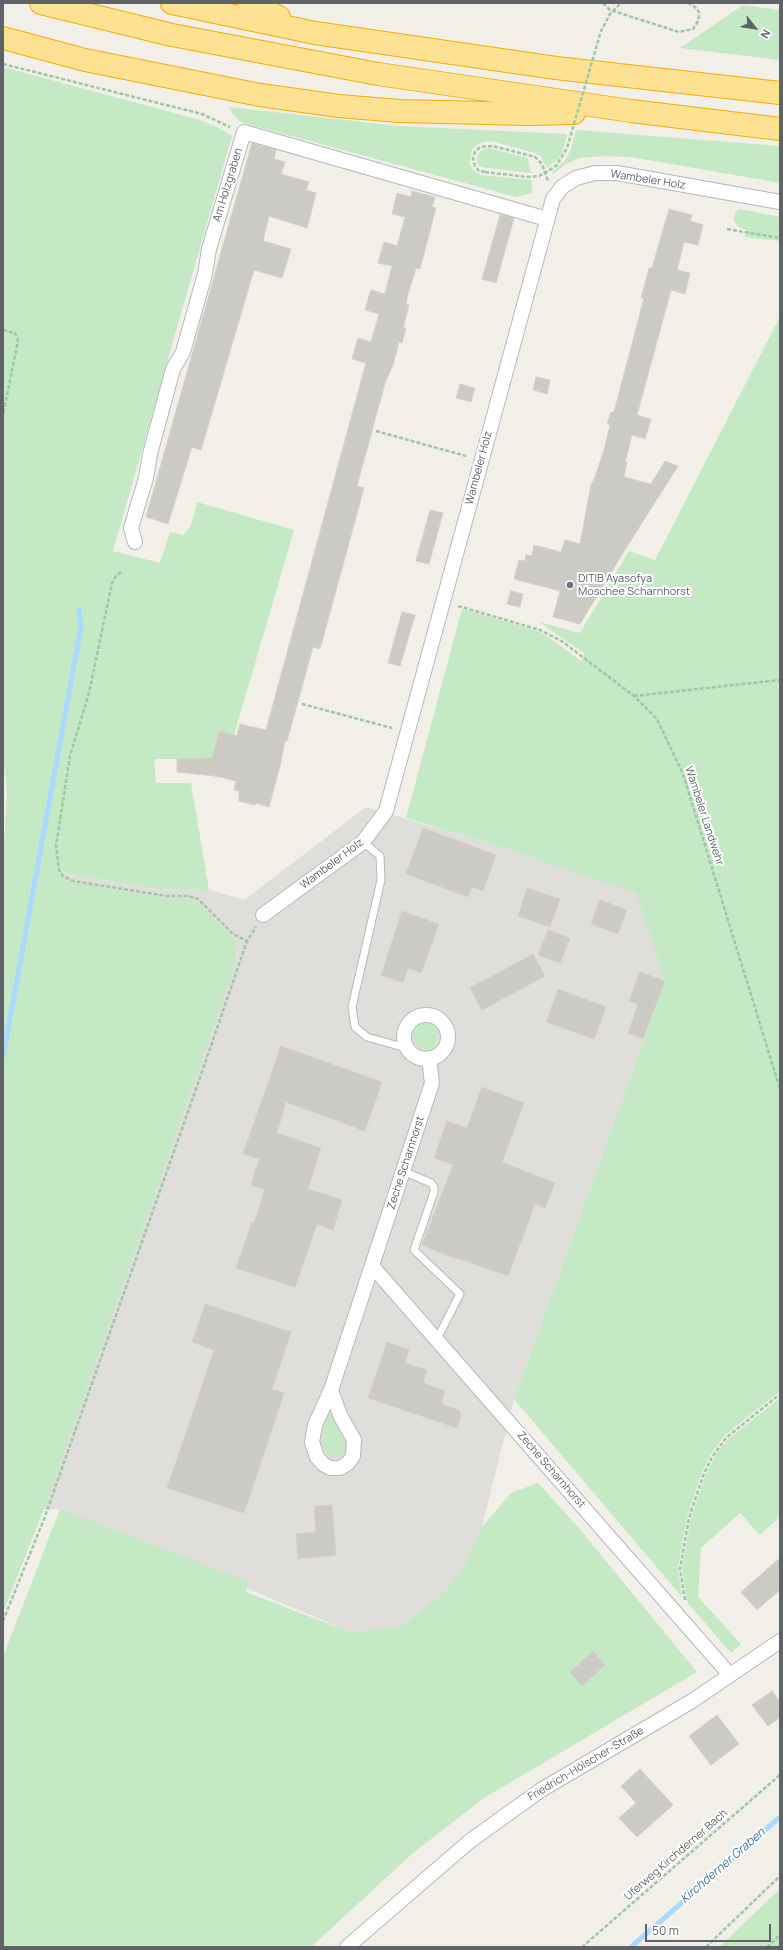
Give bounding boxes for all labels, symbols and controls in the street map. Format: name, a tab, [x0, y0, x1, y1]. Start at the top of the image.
north arrow	[735, 8, 775, 48]
text: N	[757, 27, 774, 41]
street label: Am Holzgraben	[210, 146, 246, 224]
street label: Wambeler Holz	[610, 168, 686, 192]
street label: Wambeler Holz	[463, 430, 495, 506]
place label: DITIB Ayasofya Moschee Scharnhorst	[578, 572, 690, 598]
marker: DITIB Ayasofya Moschee Scharnhorst	[565, 580, 575, 590]
street label: Wambeler Landwehr	[682, 765, 726, 867]
street label: Wambeler Holz	[298, 836, 366, 892]
street label: Zeche Scharnhorst	[385, 1115, 427, 1211]
street label: Zeche Scharnhorst	[514, 1429, 588, 1511]
street label: Friedrich-Hölscher-Straße	[526, 1724, 646, 1804]
street label: Uferweg Kirchderner Bach	[622, 1807, 730, 1903]
water label: Kirchderner Graben	[678, 1825, 768, 1907]
scale bar	[647, 1916, 773, 1942]
text: 50 m	[652, 1922, 679, 1939]

